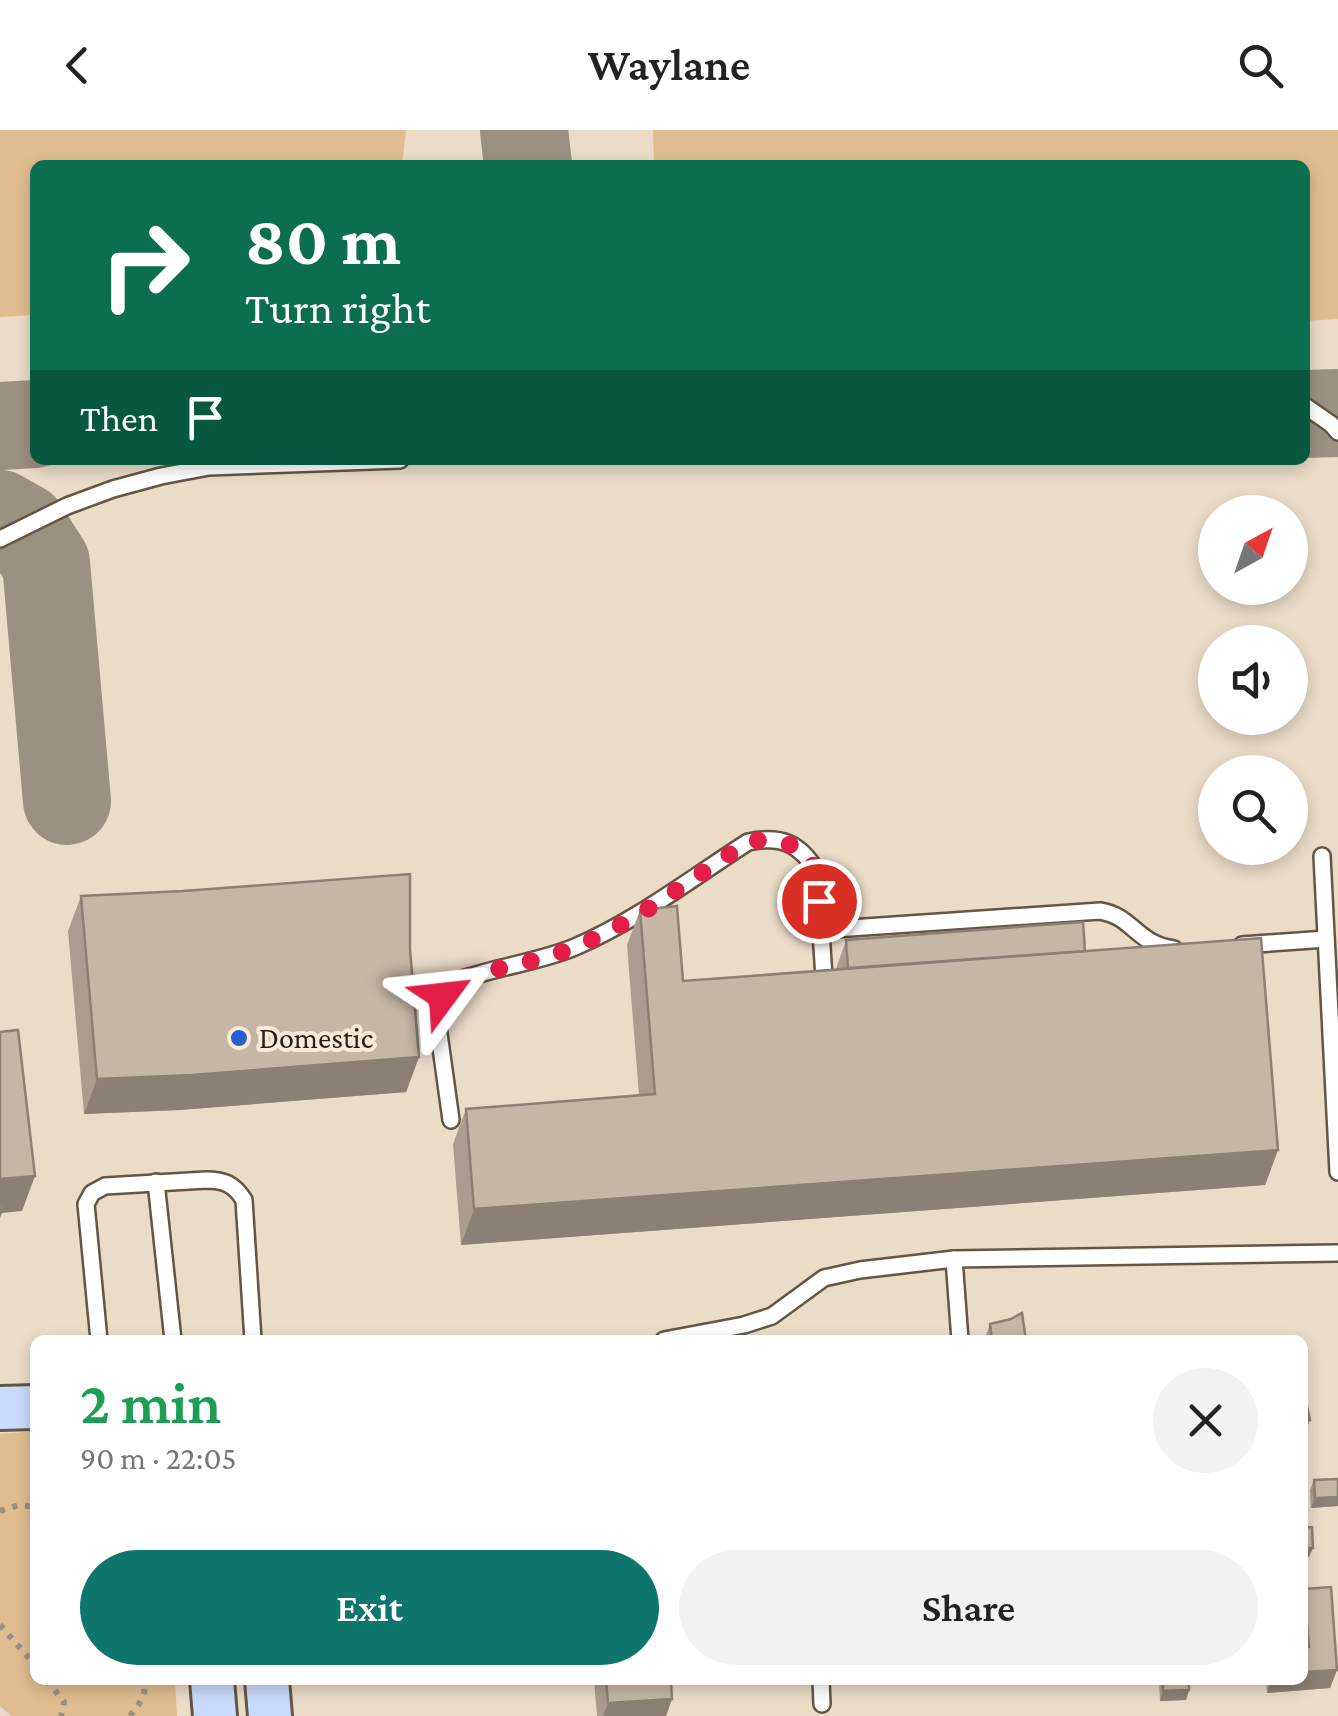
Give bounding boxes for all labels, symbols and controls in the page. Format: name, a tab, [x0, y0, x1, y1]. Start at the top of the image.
icon: back	[50, 38, 105, 93]
icon: search	[1233, 38, 1288, 93]
text: Waylane	[588, 40, 750, 90]
icon: right	[80, 200, 210, 330]
text: 80 m	[245, 201, 401, 279]
text: Turn right	[245, 283, 430, 333]
icon: arrive	[178, 390, 233, 445]
text: Then	[80, 397, 158, 439]
north arrow	[1198, 495, 1308, 605]
map controls	[1198, 495, 1308, 865]
button: sound	[1198, 625, 1308, 735]
button: search	[1198, 755, 1308, 865]
pin	[777, 859, 862, 944]
icon: arrive	[792, 874, 847, 929]
position arrow	[391, 944, 495, 1048]
place label: Domestic	[259, 1021, 374, 1054]
marker: Domestic	[228, 1027, 250, 1049]
button: close	[1153, 1368, 1258, 1473]
text: 2 min	[80, 1369, 221, 1436]
text: 90 m · 22:05	[80, 1440, 237, 1476]
button: Exit	[80, 1550, 659, 1665]
button: Share	[679, 1550, 1258, 1665]

